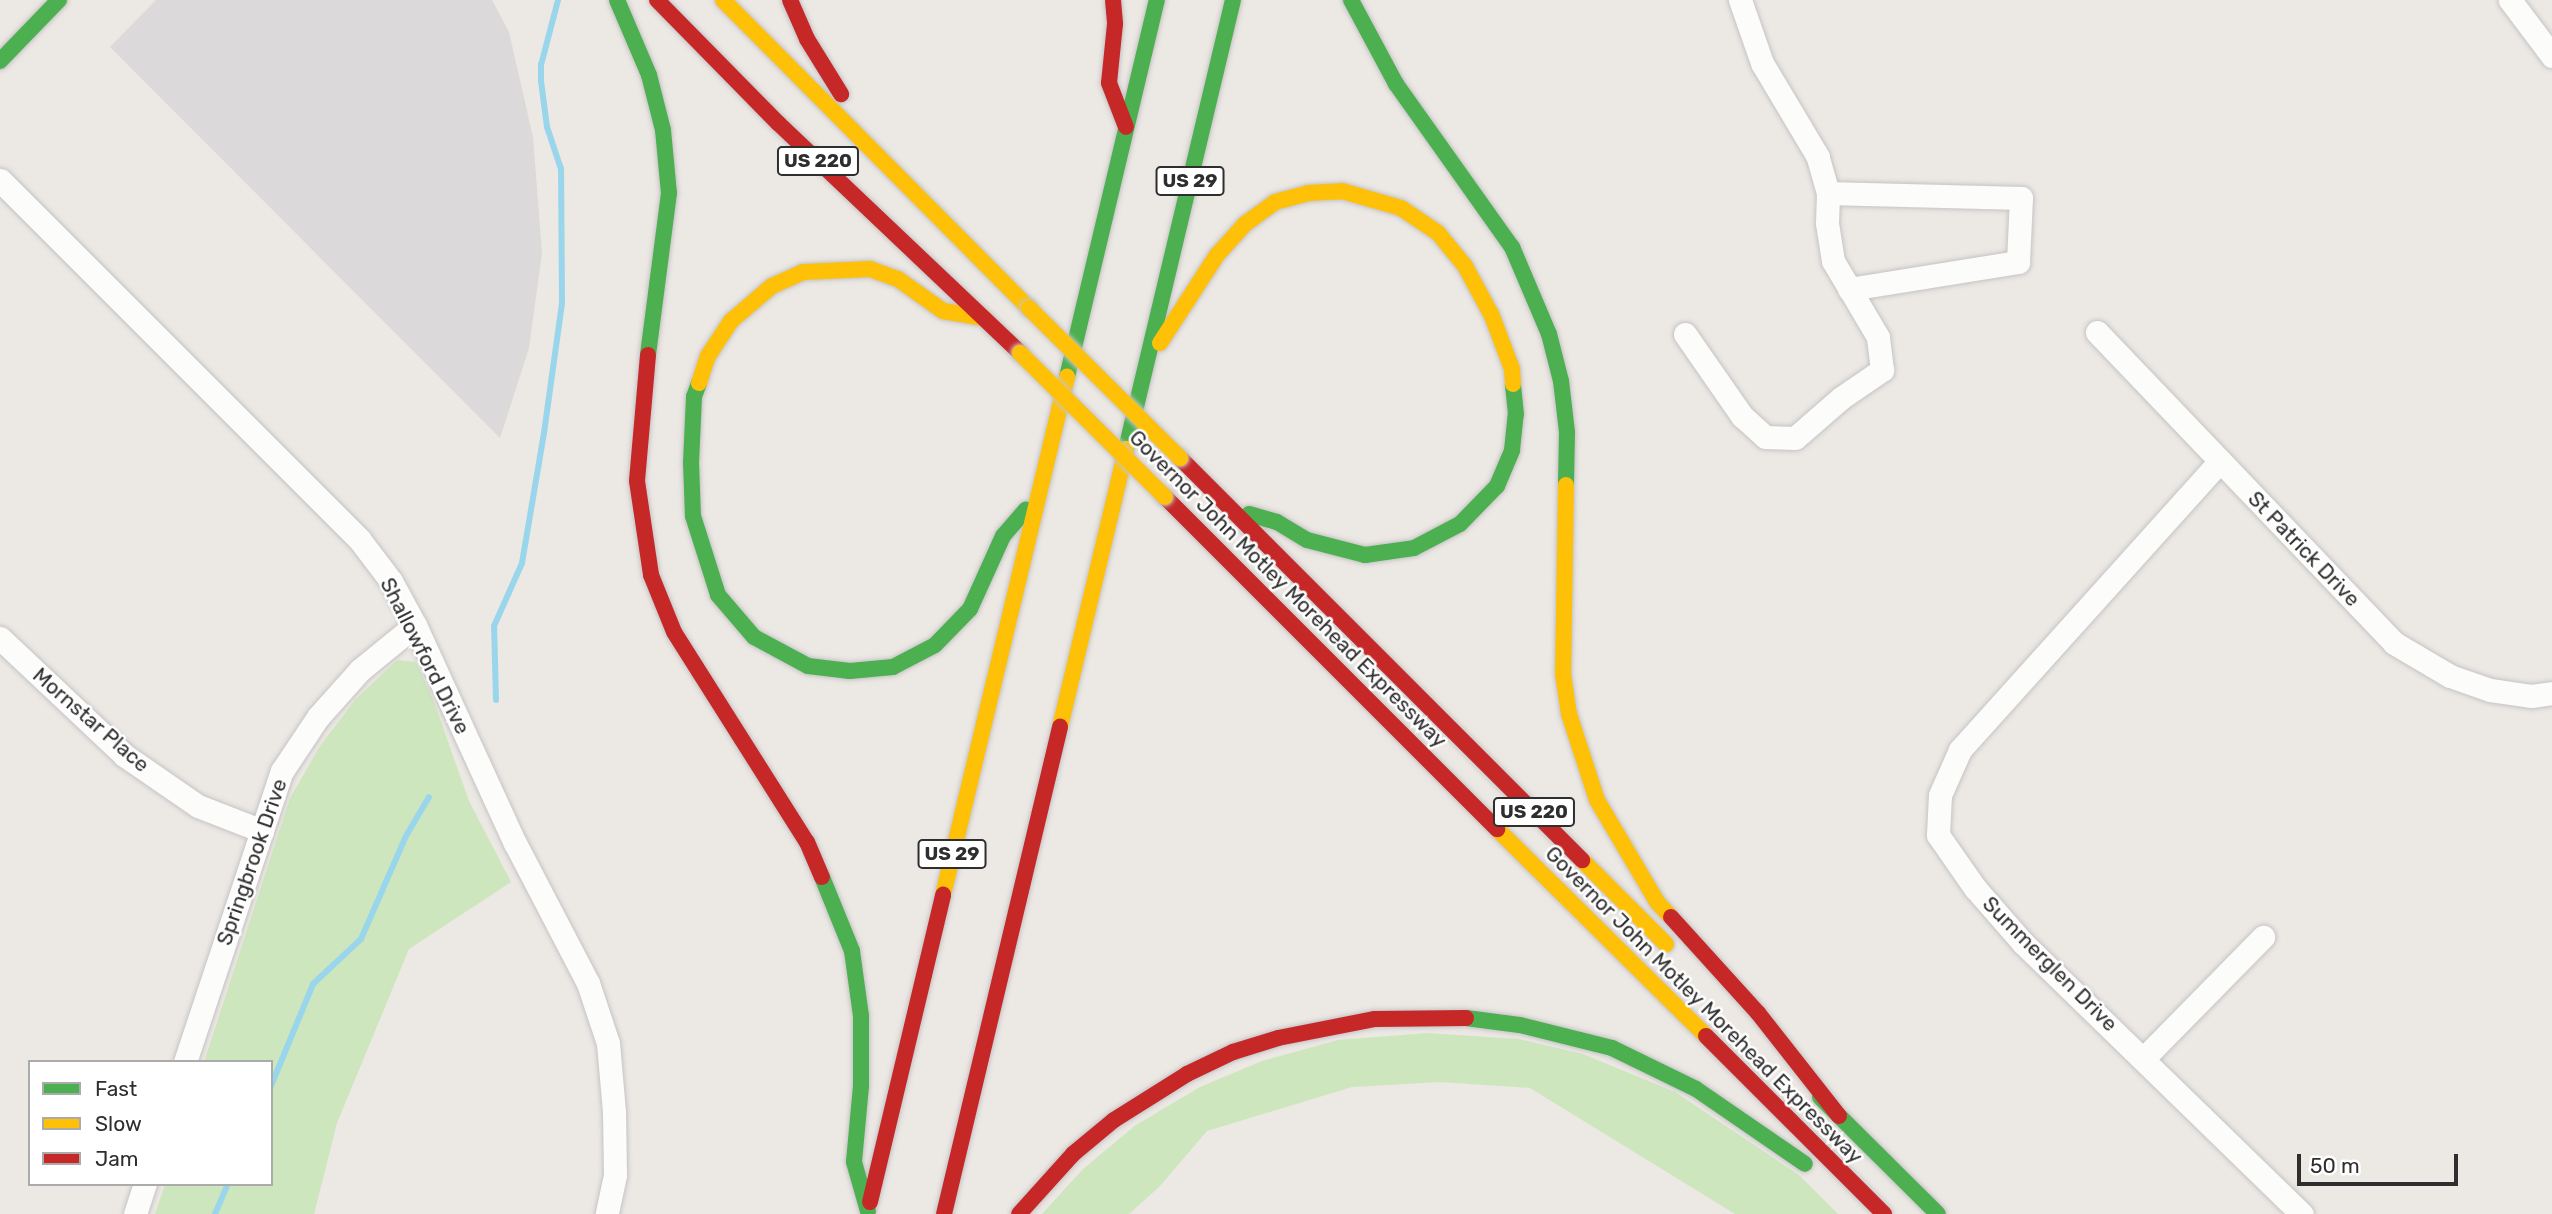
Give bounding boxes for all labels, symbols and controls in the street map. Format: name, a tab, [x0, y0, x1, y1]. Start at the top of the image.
road number: US 220	[776, 146, 860, 176]
road number: US 29	[1155, 166, 1225, 196]
street label: Governor John Motley Morehead Expressway	[1124, 425, 1452, 753]
street label: St Patrick Drive	[2243, 486, 2365, 612]
street label: Shallowford Drive	[375, 574, 475, 738]
street label: Mornstar Place	[27, 662, 155, 778]
street label: Springbrook Drive	[212, 775, 292, 949]
road number: US 220	[1492, 796, 1576, 828]
road number: US 29	[917, 838, 987, 870]
street label: Governor John Motley Morehead Expressway	[1540, 841, 1868, 1169]
street label: Summerglen Drive	[1977, 891, 2123, 1037]
legend	[28, 1060, 273, 1186]
text: Fast	[95, 1076, 137, 1101]
text: Slow	[95, 1111, 142, 1136]
scale bar	[2300, 1140, 2461, 1184]
text: Jam	[95, 1146, 139, 1171]
text: 50 m	[2310, 1153, 2360, 1178]

